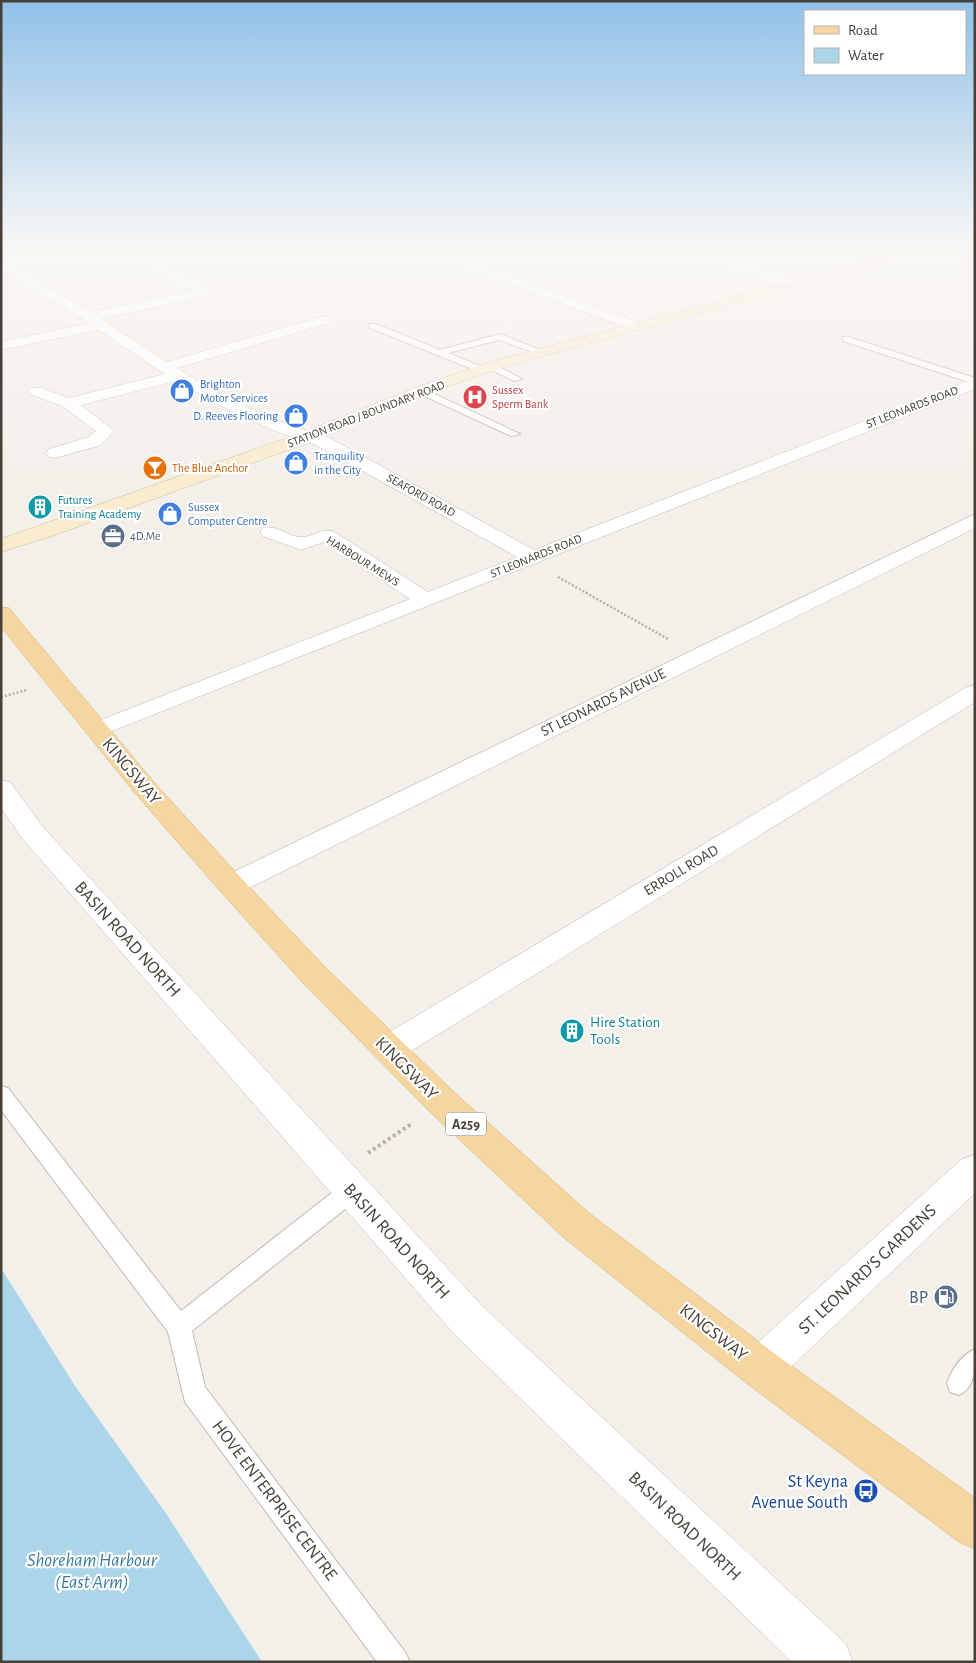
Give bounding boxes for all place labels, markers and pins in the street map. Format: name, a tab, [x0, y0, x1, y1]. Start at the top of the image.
shop icon: Brighton Motor Services	[169, 378, 195, 404]
place label: Brighton Motor Services	[200, 378, 268, 404]
hospital icon: Sussex Sperm Bank	[462, 384, 488, 410]
place label: Sussex Sperm Bank	[492, 384, 549, 410]
shop icon: D. Reeves Flooring	[283, 403, 309, 429]
place label: D. Reeves Flooring	[193, 410, 278, 422]
shop icon: Tranquility in the City	[283, 450, 309, 476]
place label: Tranquility in the City	[314, 450, 364, 477]
bar icon: The Blue Anchor	[142, 455, 168, 481]
place label: The Blue Anchor	[172, 462, 248, 474]
building icon: Futures Training Academy	[27, 494, 53, 520]
place label: Futures Training Academy	[58, 494, 141, 521]
shop icon: Sussex Computer Centre	[157, 501, 183, 527]
place label: Sussex Computer Centre	[188, 501, 268, 527]
office icon: 4D.Me	[100, 523, 126, 549]
place label: 4D.Me	[130, 530, 161, 542]
place label: Hire Station Tools	[590, 1015, 660, 1047]
building icon: Hire Station Tools	[559, 1018, 585, 1044]
fuel station icon: BP	[933, 1284, 959, 1310]
place label: BP	[909, 1289, 928, 1307]
place label: St Keyna Avenue South	[751, 1473, 848, 1512]
bus stop icon: St Keyna Avenue South	[853, 1478, 879, 1504]

